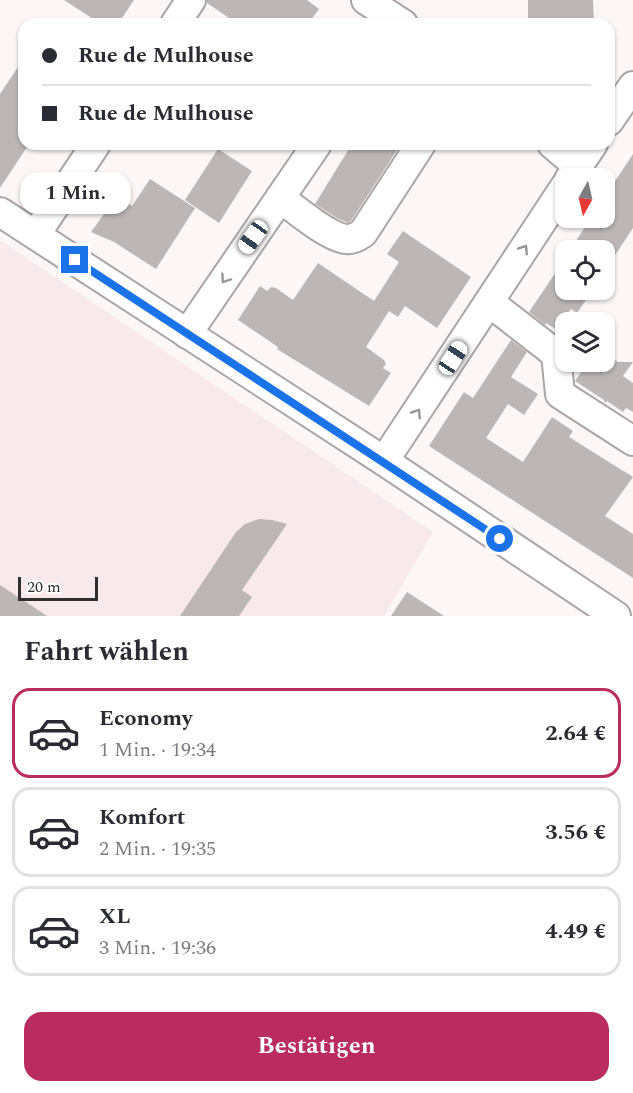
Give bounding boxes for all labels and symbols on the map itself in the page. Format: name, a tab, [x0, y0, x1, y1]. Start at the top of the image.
north arrow	[555, 168, 615, 228]
callout: 1 Min.	[20, 173, 130, 215]
car	[235, 217, 271, 257]
one-way arrow	[516, 245, 527, 256]
route end	[61, 246, 88, 273]
one-way arrow	[220, 273, 232, 283]
car	[436, 338, 470, 378]
one-way arrow	[410, 409, 421, 420]
route start	[486, 525, 513, 552]
scale bar	[18, 574, 98, 602]

